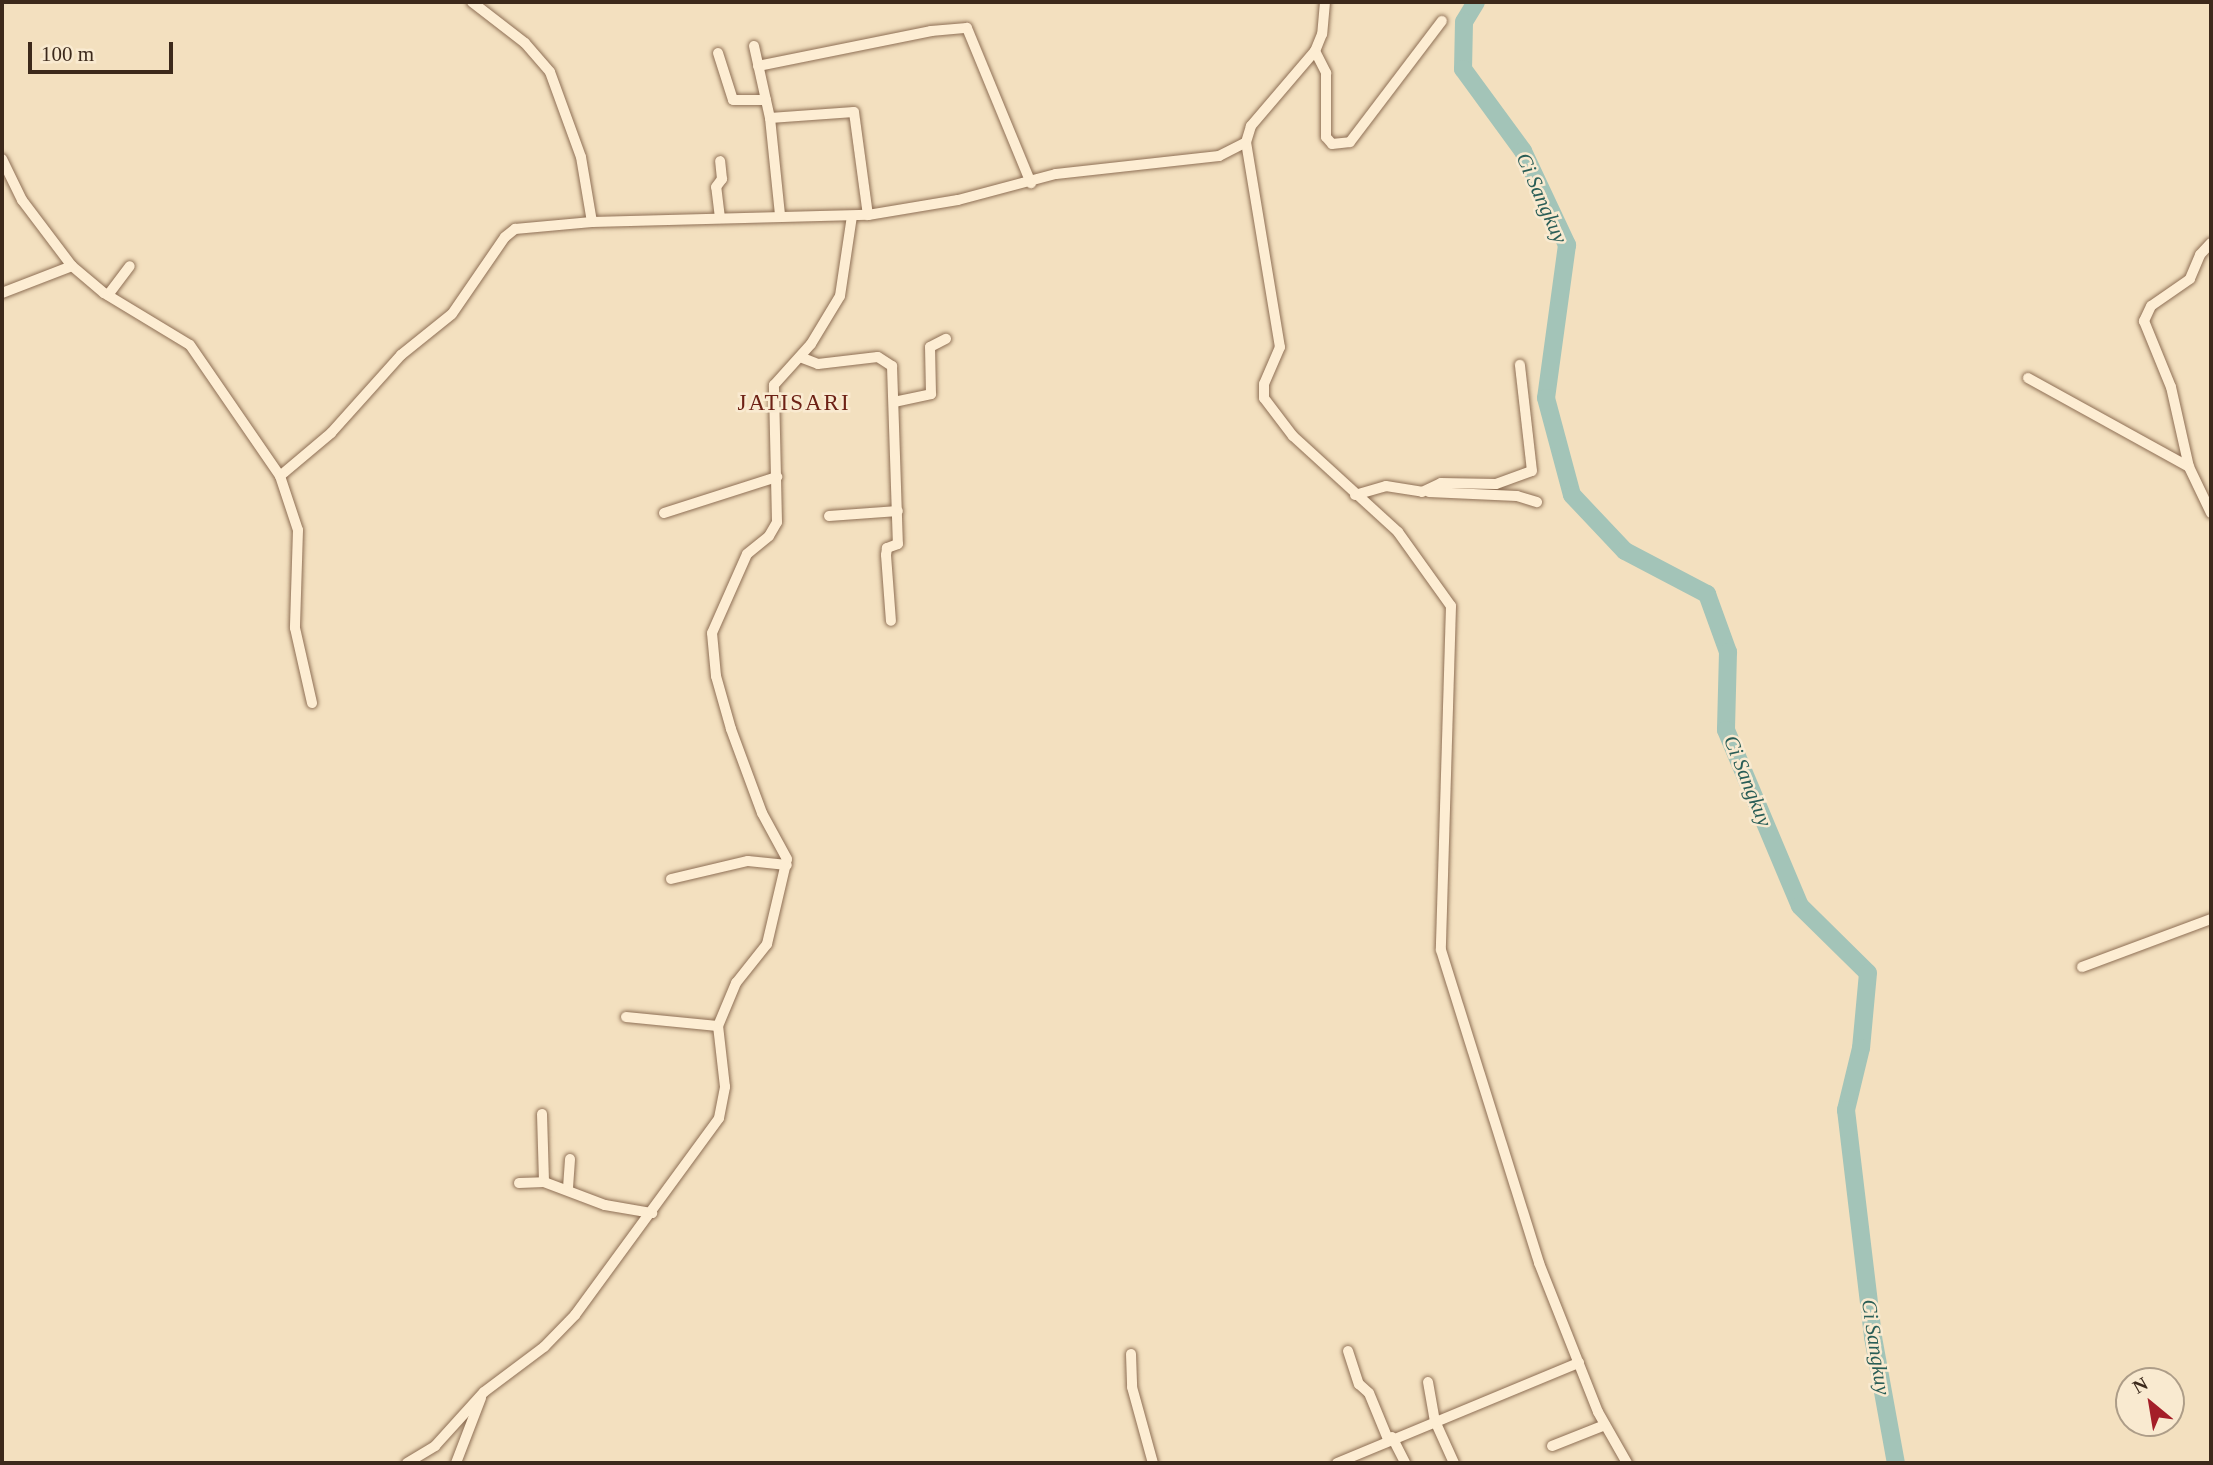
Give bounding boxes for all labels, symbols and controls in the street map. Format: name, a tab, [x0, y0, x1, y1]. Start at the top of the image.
scale bar	[32, 28, 177, 72]
text: 100 m	[41, 42, 94, 66]
water label: Ci Sangkuy	[1511, 149, 1573, 247]
district label: JATISARI	[738, 389, 850, 417]
water label: Ci Sangkuy	[1718, 732, 1778, 830]
water label: Ci Sangkuy	[1856, 1298, 1896, 1396]
north arrow	[2115, 1367, 2185, 1437]
text: N	[2129, 1373, 2151, 1398]

